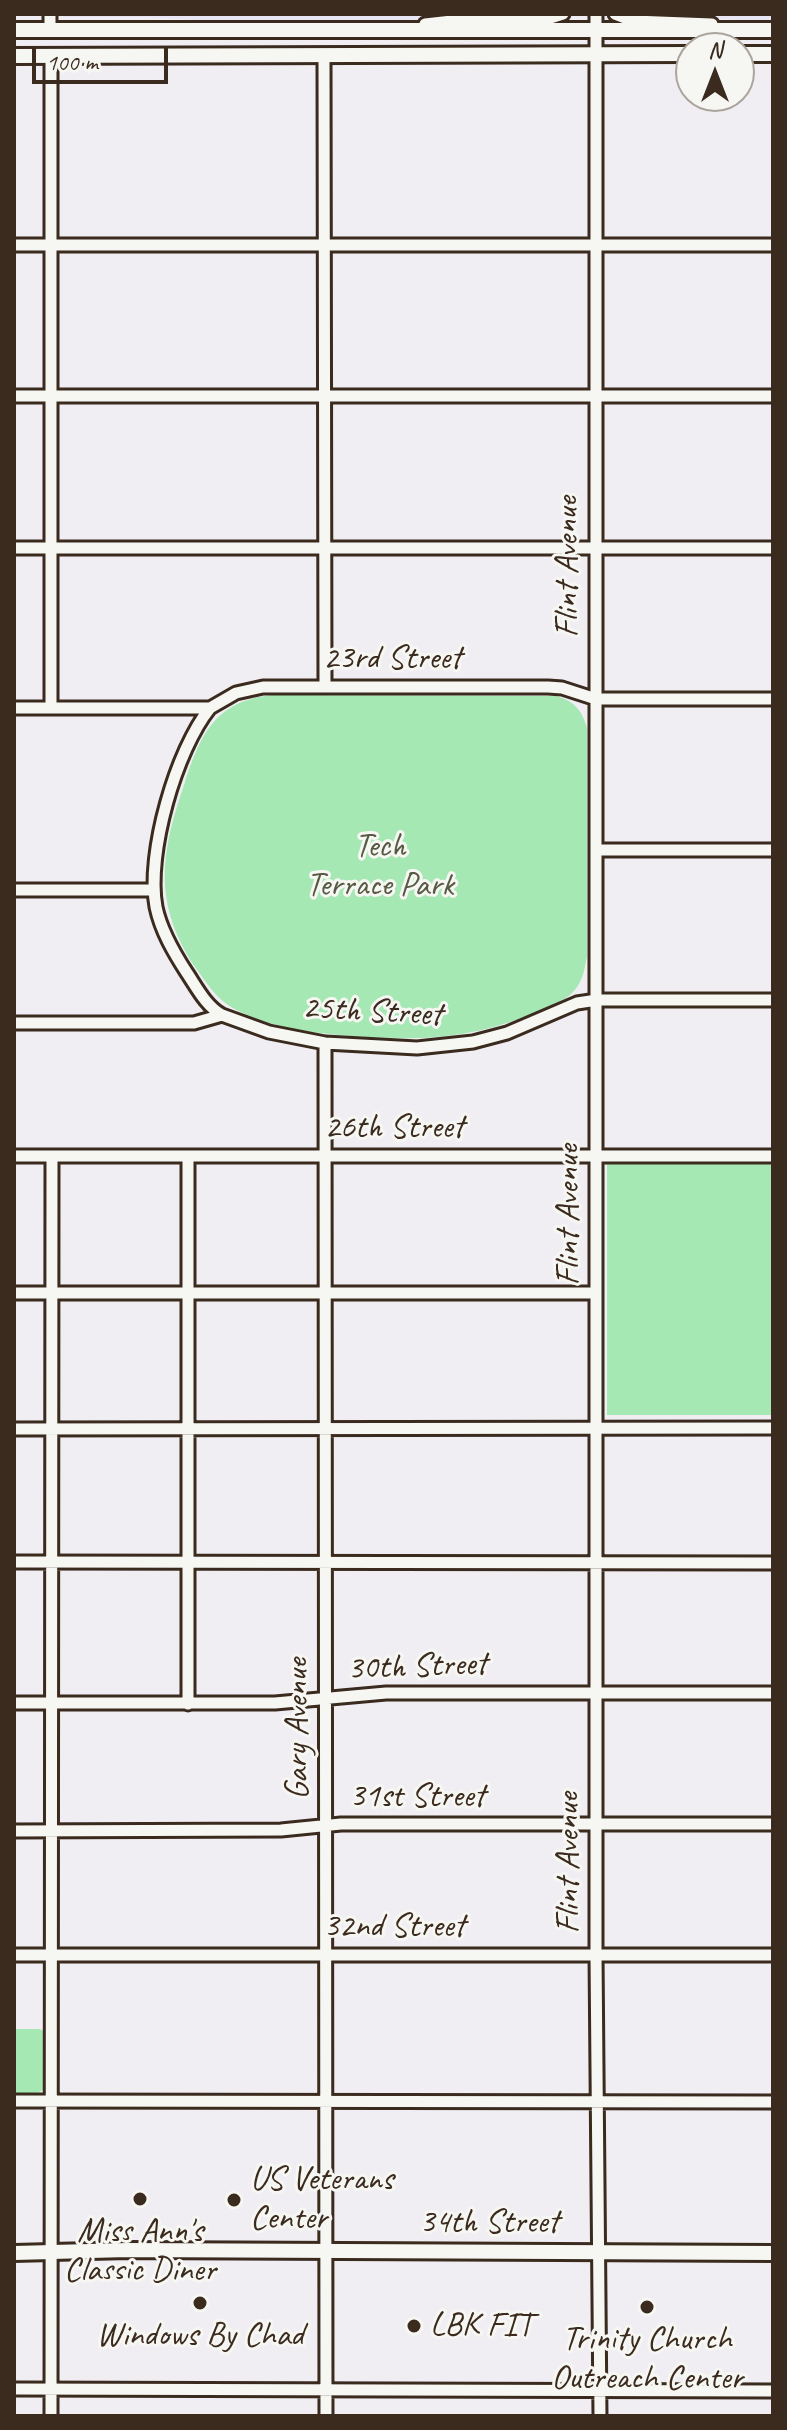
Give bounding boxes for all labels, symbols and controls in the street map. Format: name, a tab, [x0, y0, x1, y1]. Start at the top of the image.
scale bar	[36, 32, 172, 82]
north arrow	[675, 32, 755, 112]
text: N	[708, 36, 722, 64]
text: 100 m	[46, 47, 98, 77]
street label: Flint Avenue	[548, 496, 588, 638]
street label: 23rd Street	[323, 639, 461, 679]
park label: Tech Terrace Park	[306, 827, 454, 906]
street label: 25th Street	[301, 988, 443, 1036]
street label: 26th Street	[324, 1108, 464, 1148]
street label: Flint Avenue	[549, 1144, 589, 1286]
street label: 30th Street	[347, 1644, 487, 1690]
street label: Gary Avenue	[278, 1658, 318, 1800]
street label: 31st Street	[349, 1777, 485, 1817]
street label: Flint Avenue	[549, 1792, 589, 1934]
street label: 32nd Street	[323, 1907, 465, 1947]
place label: US Veterans Center	[250, 2160, 393, 2240]
marker: Miss Ann's Classic Diner	[131, 2190, 149, 2208]
marker: US Veterans Center	[225, 2191, 243, 2209]
street label: 34th Street	[419, 2203, 559, 2243]
place label: Miss Ann's Classic Diner	[64, 2212, 216, 2292]
marker: Windows By Chad	[191, 2294, 209, 2312]
marker: Trinity Church Outreach Center	[638, 2298, 656, 2316]
place label: LBK FIT	[430, 2306, 532, 2346]
place label: Windows By Chad	[96, 2316, 304, 2356]
marker: LBK FIT	[405, 2317, 423, 2335]
place label: Trinity Church Outreach Center	[551, 2320, 743, 2400]

